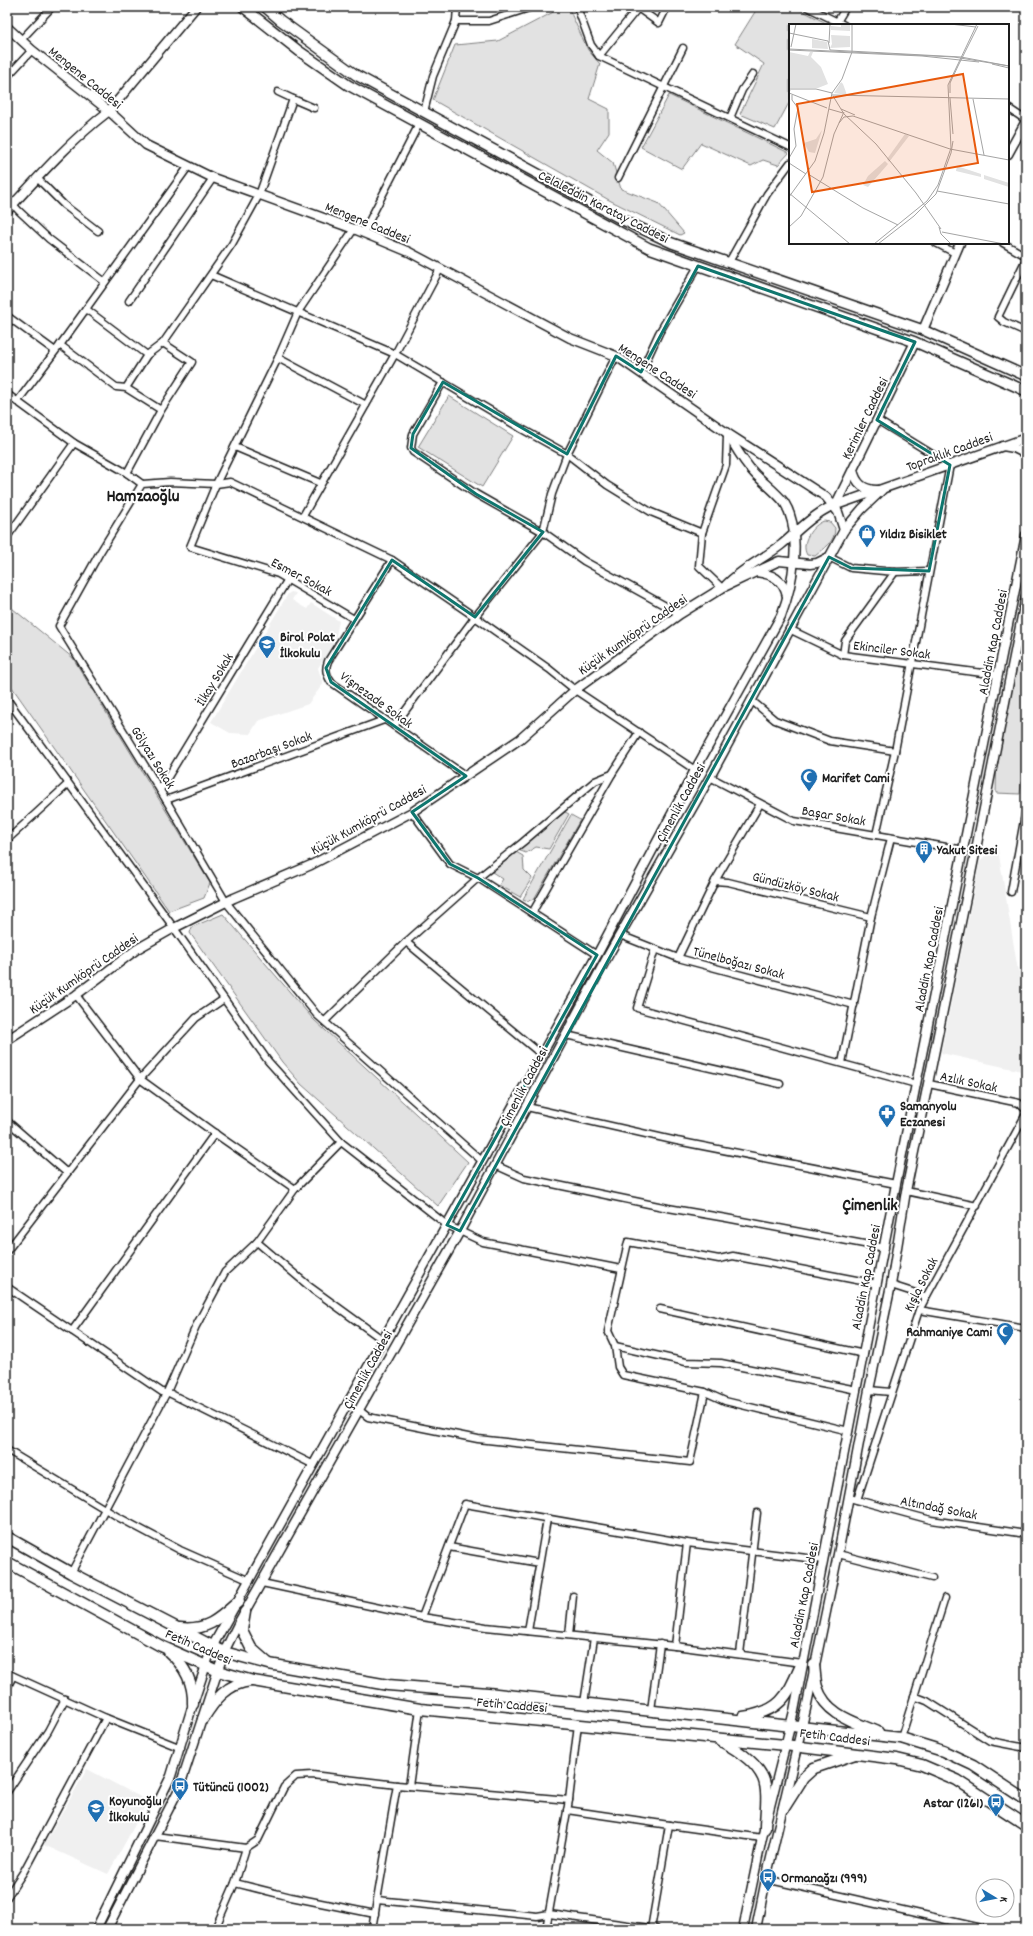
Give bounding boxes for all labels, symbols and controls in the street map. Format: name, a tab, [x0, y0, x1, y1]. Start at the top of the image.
inset map	[789, 24, 1009, 244]
street label: Mengene Caddesi	[43, 42, 126, 115]
street label: Celaleddin Karatay Caddesi	[534, 166, 672, 250]
street label: Mengene Caddesi	[322, 198, 413, 250]
street label: Mengene Caddesi	[614, 339, 701, 405]
street label: Kerimler Caddesi	[837, 374, 895, 463]
street label: Topraklık Caddesi	[904, 428, 996, 478]
district label: Hamzaoğlu	[106, 485, 180, 510]
shop icon: Yıldız Bisiklet	[857, 523, 877, 548]
place label: Yıldız Bisiklet	[879, 525, 948, 545]
street label: Esmer Sokak	[267, 553, 336, 602]
street label: Aladdin Kap Caddesi	[974, 588, 1014, 697]
street label: Küçük Kumköprü Caddesi	[574, 590, 692, 681]
place label: Birol Polat İlkokulu	[280, 628, 336, 664]
school or university icon: Birol Polat İlkokulu	[257, 634, 277, 659]
street label: Ekinciler Sokak	[852, 636, 932, 666]
street label: İlkay Sokak	[192, 649, 240, 710]
street label: Vişnezade Sokak	[335, 667, 417, 734]
street label: Gölyazı Sokak	[125, 723, 180, 793]
street label: Bazarbaşı Sokak	[228, 727, 315, 775]
street label: Çimenlik Caddesi	[652, 760, 712, 846]
mosque icon: Marifet Cami	[799, 767, 819, 792]
place label: Marifet Cami	[822, 769, 890, 789]
street label: Küçük Kumköprü Caddesi	[308, 780, 431, 861]
street label: Başar Sokak	[800, 802, 867, 832]
building icon: Yakut Sitesi	[914, 839, 934, 864]
place label: Yakut Sitesi	[936, 841, 998, 861]
street label: Gündüzköy Sokak	[750, 867, 841, 908]
street label: Aladdin Kap Caddesi	[910, 905, 950, 1014]
street label: Küçük Kumköprü Caddesi	[25, 929, 143, 1020]
street label: Tünelboğazı Sokak	[690, 942, 787, 986]
street label: Çimenlik Caddesi	[495, 1043, 554, 1130]
street label: Azlık Sokak	[938, 1067, 999, 1099]
place label: Samanyolu Eczanesi	[900, 1097, 957, 1133]
pharmacy icon: Samanyolu Eczanesi	[877, 1103, 897, 1128]
district label: Çimenlik	[842, 1194, 898, 1219]
street label: Aladdin Kap Caddesi	[847, 1223, 887, 1332]
street label: Kışla Sokak	[900, 1254, 944, 1316]
mosque icon: Rahmaniye Cami	[995, 1321, 1015, 1346]
place label: Rahmaniye Cami	[906, 1323, 992, 1343]
street label: Çimenlik Caddesi	[339, 1327, 399, 1413]
street label: Altındağ Sokak	[898, 1492, 979, 1526]
street label: Aladdin Kap Caddesi	[785, 1541, 825, 1650]
street label: Fetih Caddesi	[162, 1625, 235, 1671]
street label: Fetih Caddesi	[476, 1693, 548, 1719]
street label: Fetih Caddesi	[798, 1724, 872, 1752]
bus stop icon: Tütüncü (1002)	[170, 1776, 190, 1801]
place label: Tütüncü (1002)	[193, 1778, 269, 1798]
place label: Koyunoğlu İlkokulu	[109, 1792, 162, 1828]
bus stop icon: Astar (1261)	[986, 1792, 1006, 1817]
place label: Astar (1261)	[923, 1794, 983, 1814]
school or university icon: Koyunoğlu İlkokulu	[86, 1798, 106, 1823]
bus stop icon: Ormanağzı (999)	[758, 1867, 778, 1892]
place label: Ormanağzı (999)	[781, 1869, 867, 1889]
north arrow	[975, 1878, 1015, 1918]
text: K	[995, 1895, 1011, 1903]

